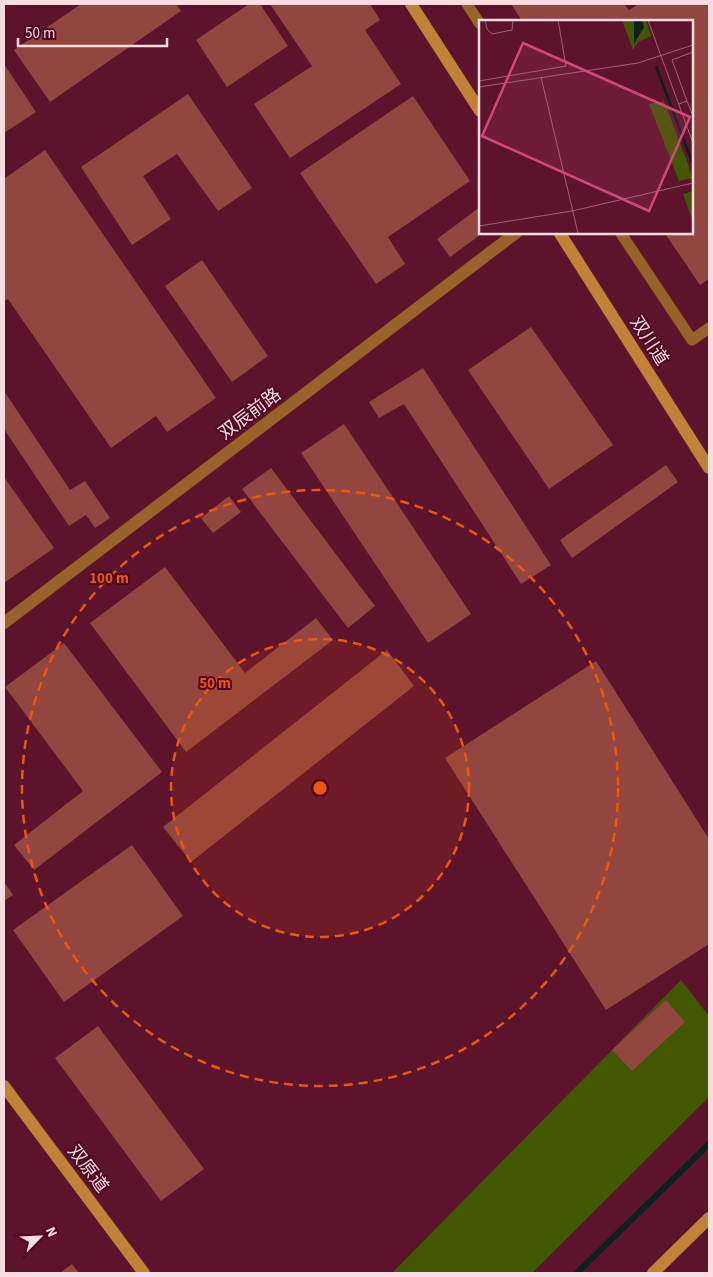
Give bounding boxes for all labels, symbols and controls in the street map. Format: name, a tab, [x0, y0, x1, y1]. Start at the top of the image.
scale bar	[18, 15, 166, 47]
inset map	[479, 20, 693, 234]
text: 50 m	[25, 23, 55, 44]
street label: 双川道	[624, 312, 674, 370]
street label: 双辰前路	[214, 382, 286, 446]
text: 100 m	[89, 568, 129, 589]
text: 50 m	[199, 673, 231, 694]
centre of rings	[311, 779, 329, 797]
street label: 双原道	[62, 1140, 114, 1198]
north arrow	[15, 1212, 65, 1262]
text: N	[40, 1224, 62, 1240]

